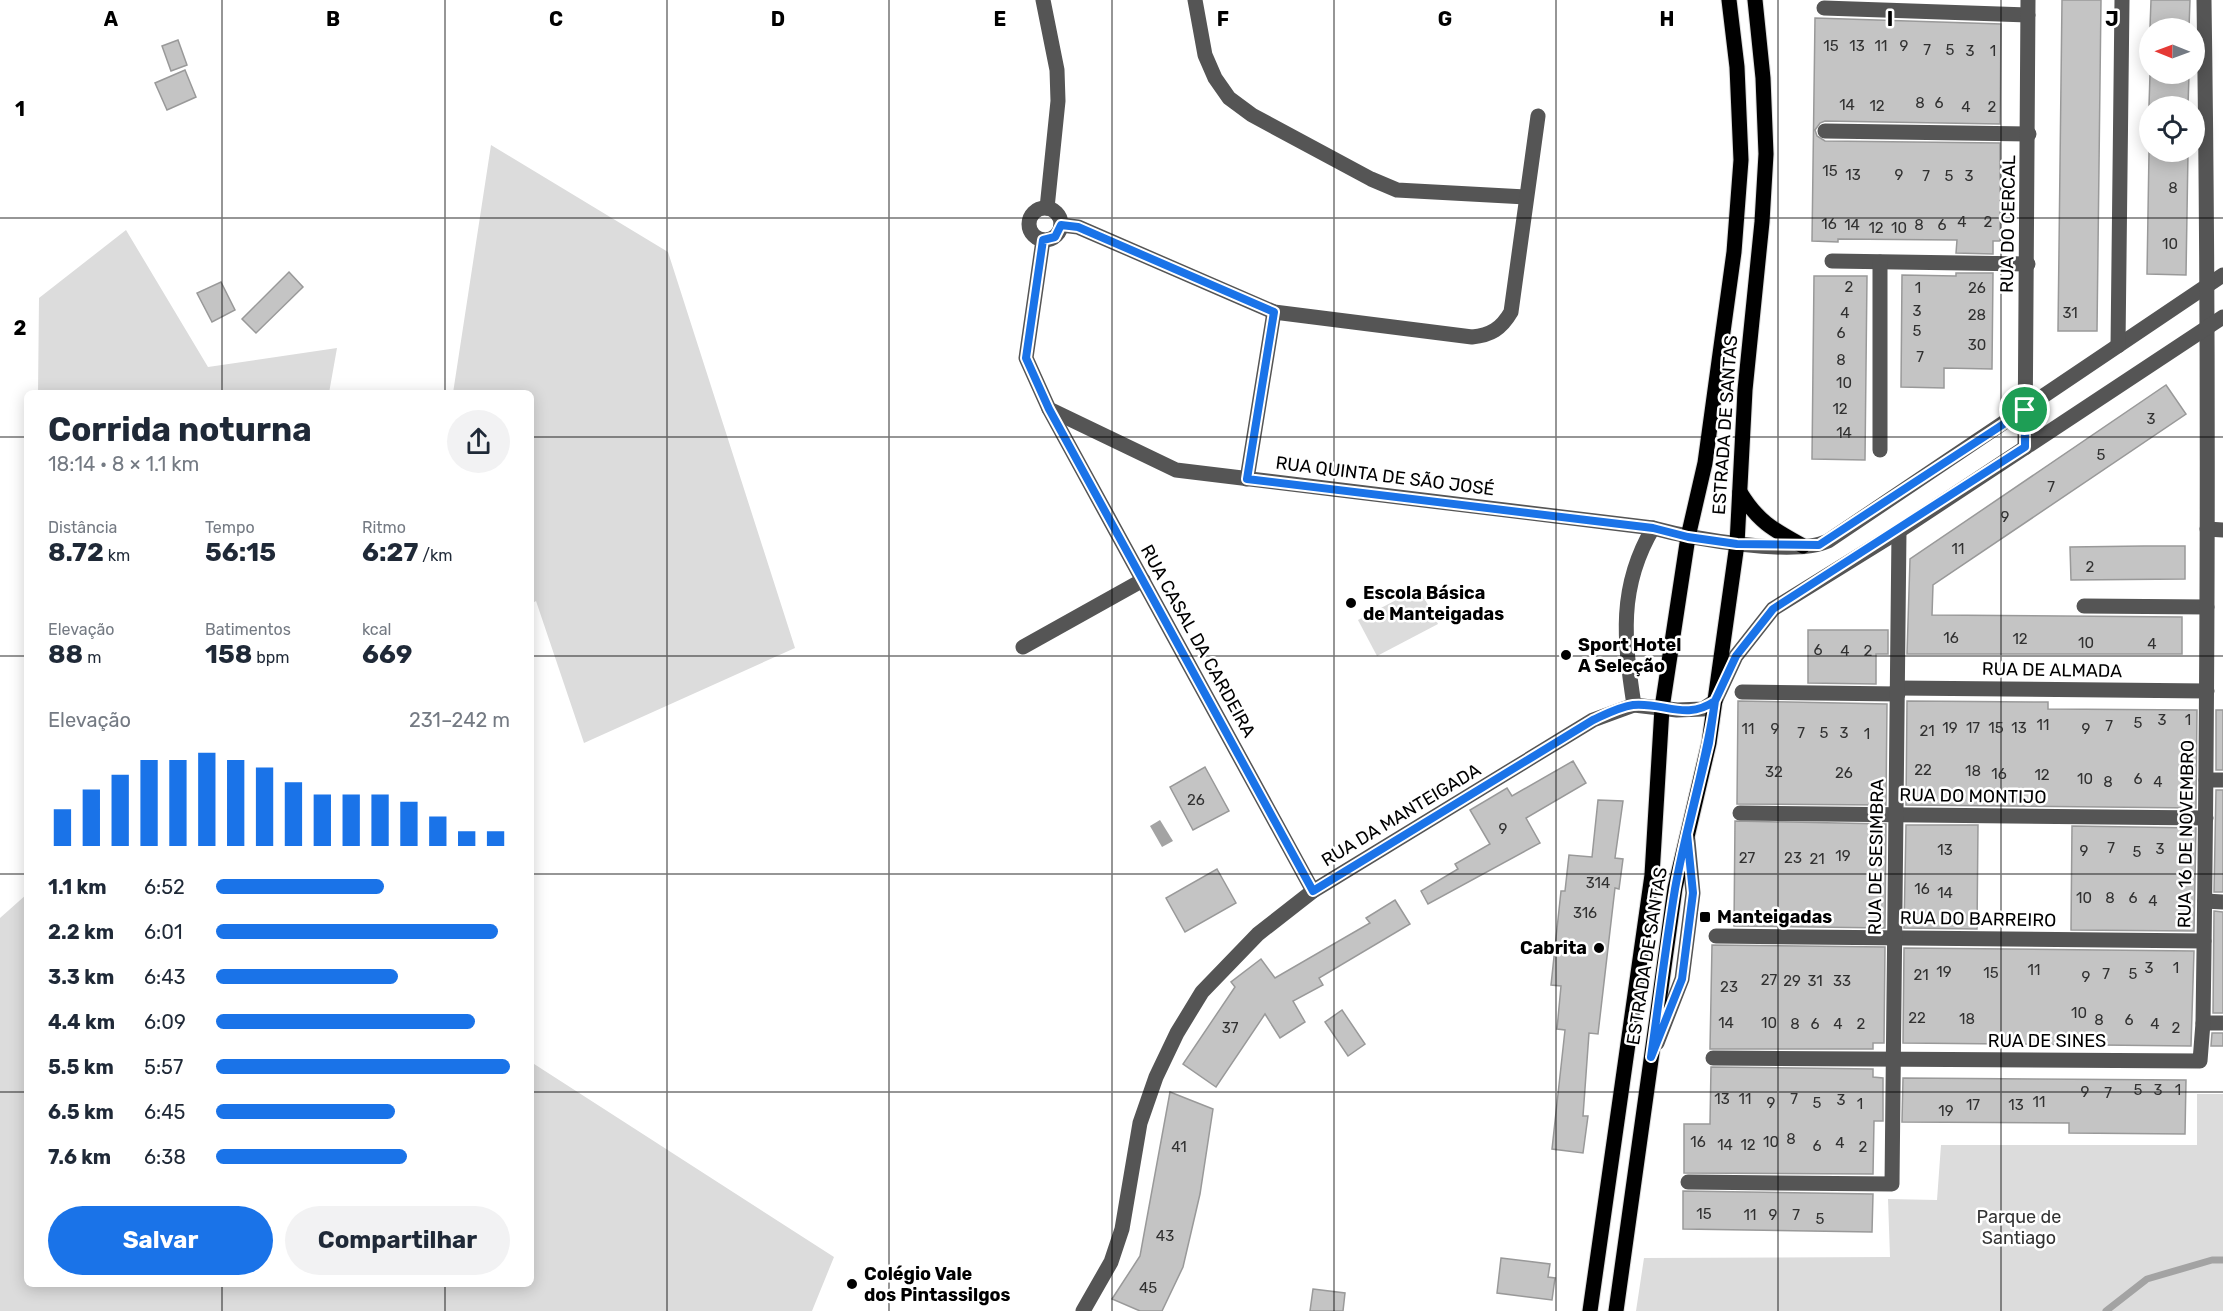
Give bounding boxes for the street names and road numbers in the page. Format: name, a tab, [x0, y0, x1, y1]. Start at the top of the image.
street label: RUA DO CERCAL	[1996, 155, 2020, 293]
street label: ESTRADA DE SANTAS	[1708, 335, 1742, 515]
street label: RUA QUINTA DE SÃO JOSÉ	[1274, 452, 1496, 500]
street label: RUA CASAL DA CARDEIRA	[1136, 541, 1260, 741]
street label: RUA DE ALMADA	[1982, 658, 2122, 682]
street label: RUA 16 DE NOVEMBRO	[2173, 740, 2199, 928]
street label: RUA DA MANTEIGADA	[1317, 759, 1485, 871]
street label: RUA DE SESIMBRA	[1864, 779, 1888, 935]
street label: RUA DO MONTIJO	[1899, 784, 2047, 808]
street label: ESTRADA DE SANTAS	[1622, 865, 1672, 1047]
street label: RUA DO BARREIRO	[1900, 907, 2056, 931]
street label: RUA DE SINES	[1988, 1030, 2106, 1052]

